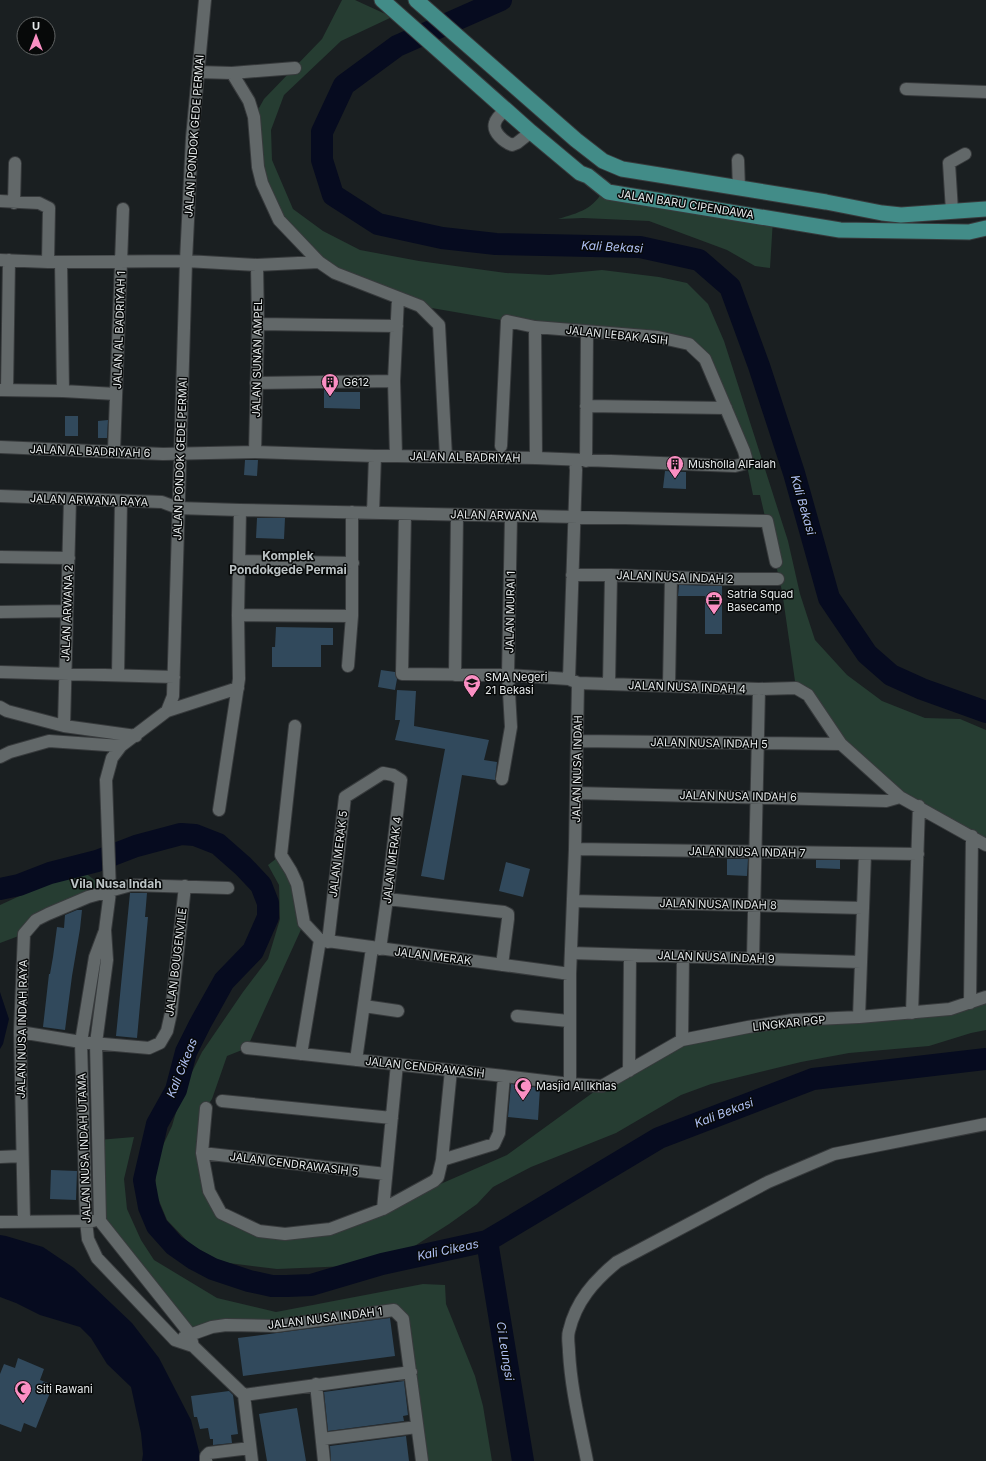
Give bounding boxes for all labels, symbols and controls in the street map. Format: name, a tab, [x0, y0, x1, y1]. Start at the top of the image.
north arrow	[16, 16, 56, 56]
text: U	[32, 19, 40, 33]
street label: JALAN PONDOK GEDE PERMAI	[181, 54, 207, 218]
street label: JALAN BARU CIPENDAWA	[617, 186, 755, 222]
water label: Kali Bekasi	[581, 237, 644, 256]
street label: JALAN AL BADRIYAH 1	[110, 271, 128, 389]
street label: JALAN SUNAN AMPEL	[249, 299, 265, 417]
street label: JALAN LEBAK ASIH	[565, 323, 669, 347]
building icon: G612	[320, 372, 340, 397]
place label: G612	[343, 375, 369, 389]
street label: JALAN PONDOK GEDE PERMAI	[170, 377, 190, 541]
street label: JALAN AL BADRIYAH 6	[29, 442, 151, 460]
street label: JALAN AL BADRIYAH	[409, 449, 521, 465]
building icon: Musholla AlFalah	[665, 454, 685, 479]
place label: Musholla AlFalah	[688, 457, 776, 471]
water label: Kali Bekasi	[788, 473, 820, 538]
street label: JALAN ARWANA RAYA	[30, 491, 149, 509]
street label: JALAN ARWANA	[450, 507, 538, 523]
district label: Komplek Pondokgede Permai	[229, 548, 347, 577]
street label: JALAN ARWANA 2	[58, 564, 76, 662]
street label: JALAN NUSA INDAH 2	[616, 568, 734, 586]
street label: JALAN MURAI 1	[502, 571, 518, 653]
place label: Satria Squad Basecamp	[727, 587, 793, 614]
office icon: Satria Squad Basecamp	[704, 590, 724, 615]
place label: SMA Negeri 21 Bekasi	[485, 670, 548, 697]
school or university icon: SMA Negeri 21 Bekasi	[462, 673, 482, 698]
street label: JALAN NUSA INDAH 4	[628, 678, 746, 696]
street label: JALAN NUSA INDAH	[569, 715, 585, 823]
street label: JALAN NUSA INDAH 5	[650, 735, 768, 751]
street label: JALAN NUSA INDAH 6	[679, 788, 797, 804]
street label: JALAN MERAK 5	[326, 810, 350, 898]
street label: JALAN MERAK 4	[380, 816, 404, 904]
street label: JALAN NUSA INDAH 7	[688, 844, 806, 860]
district label: Vila Nusa Indah	[70, 876, 162, 891]
street label: JALAN NUSA INDAH 8	[659, 896, 777, 912]
street label: JALAN BOUGENVILE	[162, 907, 190, 1017]
street label: JALAN MERAK	[394, 944, 473, 968]
street label: JALAN NUSA INDAH 9	[657, 948, 775, 966]
street label: JALAN NUSA INDAH RAYA	[14, 959, 30, 1099]
street label: LINGKAR PGP	[752, 1012, 826, 1034]
water label: Kali Cikeas	[163, 1036, 200, 1100]
street label: JALAN CENDRAWASIH	[365, 1054, 485, 1080]
street label: JALAN NUSA INDAH UTAMA	[74, 1072, 94, 1223]
mosque icon: Masjid Al Ikhlas	[513, 1076, 533, 1101]
place label: Masjid Al Ikhlas	[536, 1079, 617, 1093]
water label: Kali Bekasi	[692, 1094, 756, 1131]
street label: JALAN CENDRAWASIH 5	[229, 1149, 359, 1179]
water label: Kali Cikeas	[416, 1236, 480, 1263]
street label: JALAN NUSA INDAH 1	[267, 1304, 383, 1332]
water label: Ci Leungsi	[493, 1320, 518, 1383]
mosque icon: Siti Rawani	[13, 1379, 33, 1404]
place label: Siti Rawani	[36, 1382, 93, 1396]

